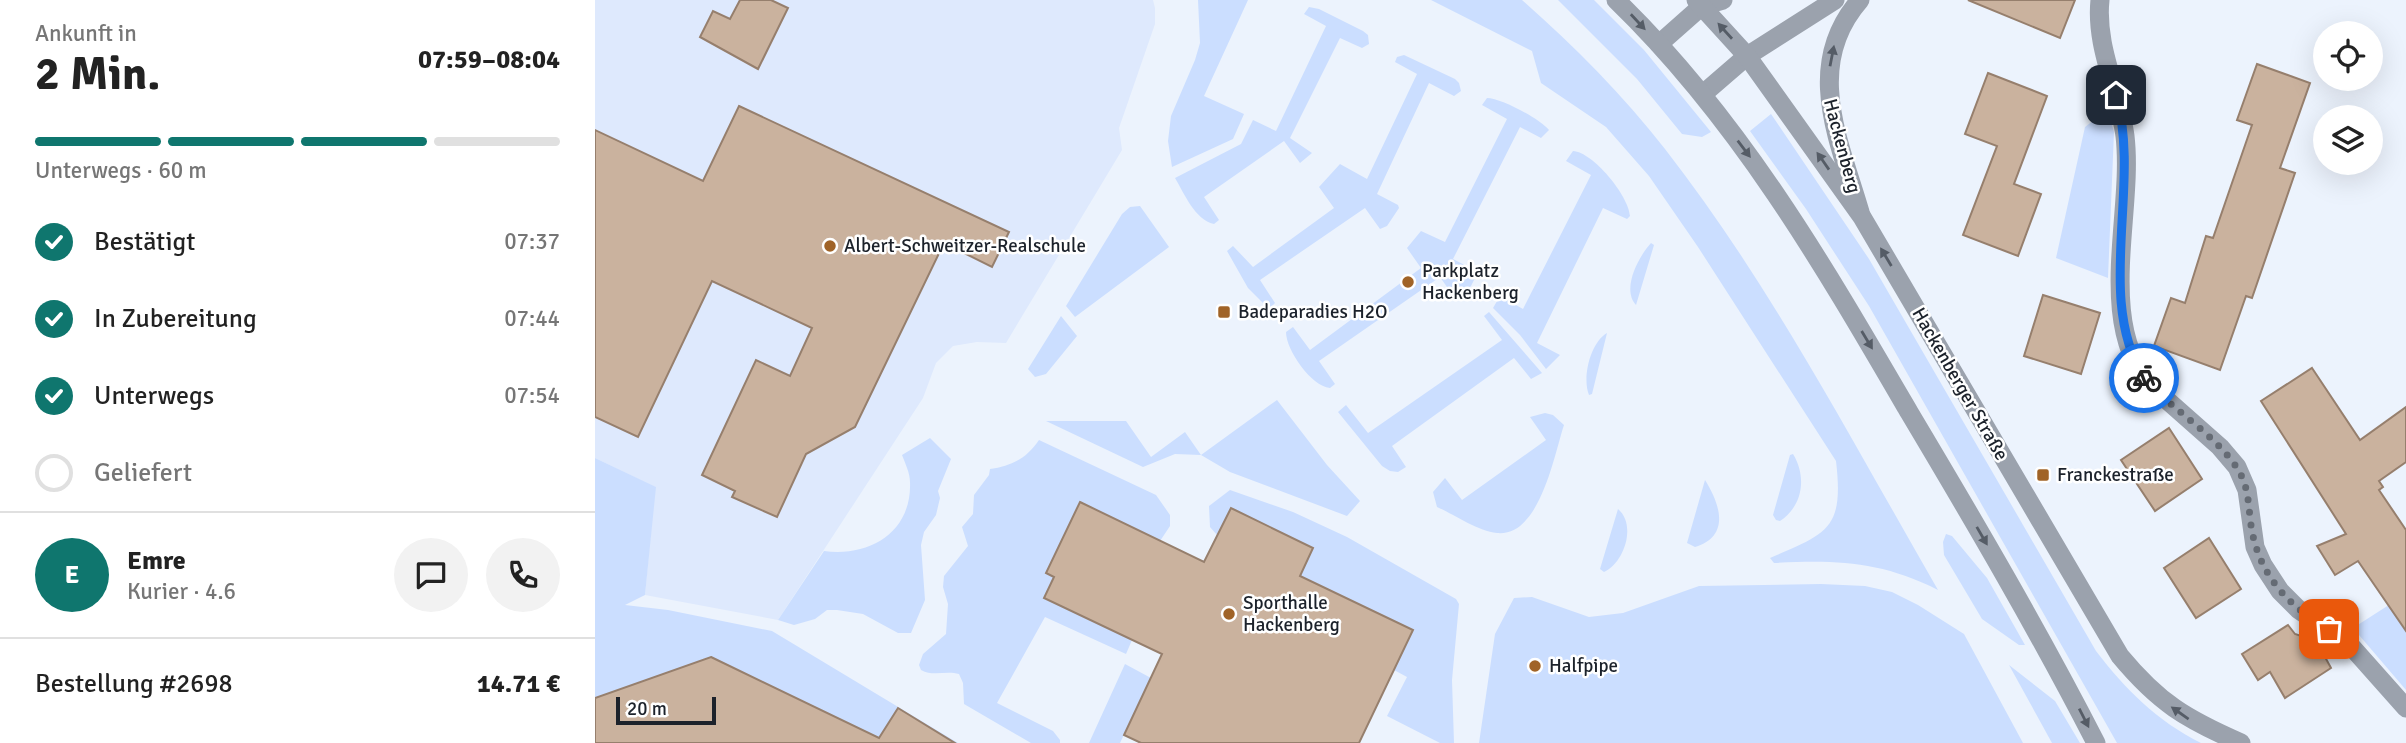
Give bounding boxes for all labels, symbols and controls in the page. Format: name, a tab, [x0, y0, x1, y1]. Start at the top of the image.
one-way arrow	[1630, 13, 1646, 30]
text: Ankunft in	[35, 19, 137, 48]
map controls	[2313, 21, 2383, 175]
button: locate	[2313, 21, 2383, 91]
one-way arrow	[1717, 22, 1733, 40]
text: 07:59–08:04	[418, 44, 560, 76]
one-way arrow	[1826, 45, 1837, 67]
text: 2 Min.	[35, 46, 160, 102]
pin	[2086, 65, 2146, 125]
icon: home	[2097, 76, 2135, 114]
street label: Hackenberg	[1818, 96, 1866, 196]
button: layers	[2313, 105, 2383, 175]
one-way arrow	[1737, 140, 1751, 158]
one-way arrow	[1816, 152, 1830, 170]
text: Unterwegs · 60 m	[35, 156, 207, 185]
icon: check	[35, 223, 73, 261]
text: Bestätigt	[94, 226, 195, 258]
text: 07:37	[504, 227, 560, 256]
place label: Albert-Schweitzer-Realschule	[844, 234, 1086, 258]
marker: Albert-Schweitzer-Realschule	[822, 238, 838, 254]
one-way arrow	[1879, 248, 1892, 267]
place label: Parkplatz Hackenberg	[1422, 259, 1519, 305]
marker: Parkplatz Hackenberg	[1400, 274, 1416, 290]
icon: check	[35, 300, 73, 338]
place label: Badeparadies H2O	[1238, 300, 1387, 324]
text: In Zubereitung	[94, 303, 257, 335]
street label: Hackenberger Straße	[1906, 303, 2014, 465]
text: 07:44	[504, 304, 560, 333]
marker: Badeparadies H2O	[1216, 304, 1232, 320]
one-way arrow	[1861, 331, 1873, 350]
courier	[2109, 343, 2179, 413]
icon: bike	[2125, 359, 2163, 397]
icon: check	[35, 377, 73, 415]
text: Unterwegs	[94, 380, 214, 412]
text: 07:54	[504, 381, 560, 410]
text: Geliefert	[94, 457, 192, 489]
place label: Franckestraße	[2057, 463, 2174, 487]
marker: Franckestraße	[2035, 467, 2051, 483]
one-way arrow	[1976, 527, 1988, 546]
button: chat	[394, 538, 468, 612]
button: phone	[486, 538, 560, 612]
text: Emre	[127, 545, 186, 577]
text: E	[65, 559, 79, 591]
text: Kurier · 4.6	[127, 577, 236, 606]
place label: Sporthalle Hackenberg	[1243, 591, 1340, 637]
pin	[2299, 599, 2359, 659]
marker: Sporthalle Hackenberg	[1221, 606, 1237, 622]
icon: bag	[2310, 610, 2348, 648]
place label: Halfpipe	[1549, 654, 1618, 678]
marker: Halfpipe	[1527, 658, 1543, 674]
text: Bestellung #2698	[35, 668, 232, 700]
text: 14.71 €	[477, 668, 560, 700]
scale bar	[616, 694, 716, 726]
text: 20 m	[627, 697, 667, 721]
one-way arrow	[2171, 706, 2189, 720]
one-way arrow	[2078, 708, 2089, 728]

